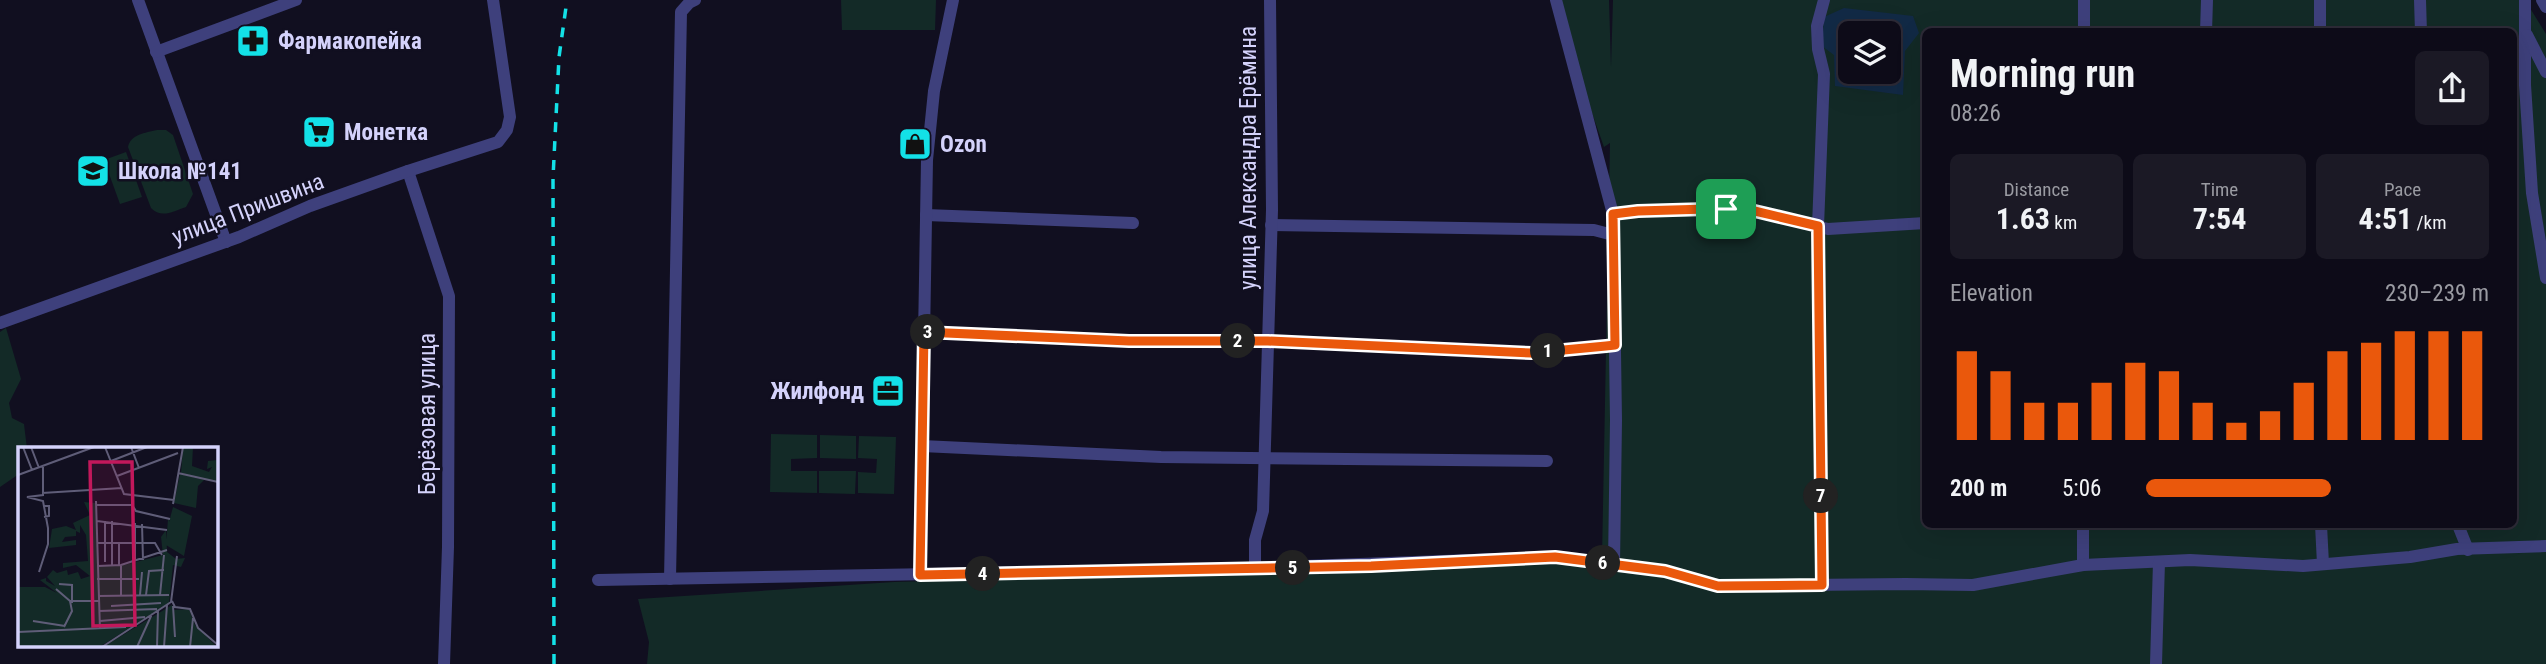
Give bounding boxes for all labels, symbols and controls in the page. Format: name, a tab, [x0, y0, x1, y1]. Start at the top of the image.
map controls	[1838, 21, 1901, 84]
button: layers	[1838, 21, 1901, 84]
pharmacy icon: Фармакопейка	[234, 22, 272, 60]
street label: улица Александра Ерёмина	[1235, 26, 1262, 290]
place label: Фармакопейка	[278, 28, 422, 55]
button: share	[2415, 51, 2489, 125]
text: Morning run	[1950, 52, 2135, 96]
text: 08:26	[1950, 100, 2001, 127]
supermarket icon: Монетка	[300, 113, 338, 151]
place label: Монетка	[344, 119, 428, 146]
shop icon: Ozon	[896, 125, 934, 163]
place label: Ozon	[940, 131, 987, 158]
school or university icon: Школа №141	[74, 152, 112, 190]
place label: Школа №141	[118, 158, 242, 185]
street label: улица Пришвина	[168, 168, 328, 250]
text: Distance	[2004, 178, 2069, 201]
text: Time	[2201, 178, 2238, 201]
text: Pace	[2384, 178, 2421, 201]
pin	[1696, 179, 1756, 239]
icon: arrive	[1707, 190, 1745, 228]
text: 1.63	[1996, 201, 2050, 236]
text: 7:54	[2193, 201, 2246, 236]
text: 4:51	[2359, 201, 2412, 236]
text: km	[2050, 211, 2077, 234]
text: /km	[2412, 211, 2446, 234]
text: Elevation	[1950, 280, 2033, 307]
text: 230–239 m	[2385, 280, 2489, 307]
pin: 3	[911, 314, 946, 350]
text: 3	[923, 320, 932, 343]
pin: 2	[1220, 324, 1256, 358]
text: 2	[1233, 329, 1242, 352]
street label: Берёзовая улица	[414, 333, 441, 495]
pin: 1	[1530, 334, 1566, 368]
text: 1	[1543, 339, 1552, 362]
office icon: Жилфонд	[869, 372, 907, 410]
place label: Жилфонд	[770, 378, 864, 405]
inset map	[18, 447, 217, 646]
text: 200 m	[1950, 475, 2007, 502]
text: 5:06	[2062, 475, 2101, 502]
pin: 7	[1804, 478, 1839, 514]
text: 7	[1816, 484, 1825, 507]
pin: 6	[1586, 546, 1620, 580]
pin: 5	[1276, 550, 1310, 586]
text: 6	[1598, 551, 1607, 574]
pin: 4	[965, 556, 1000, 592]
text: 5	[1288, 556, 1297, 579]
text: 4	[978, 562, 987, 585]

